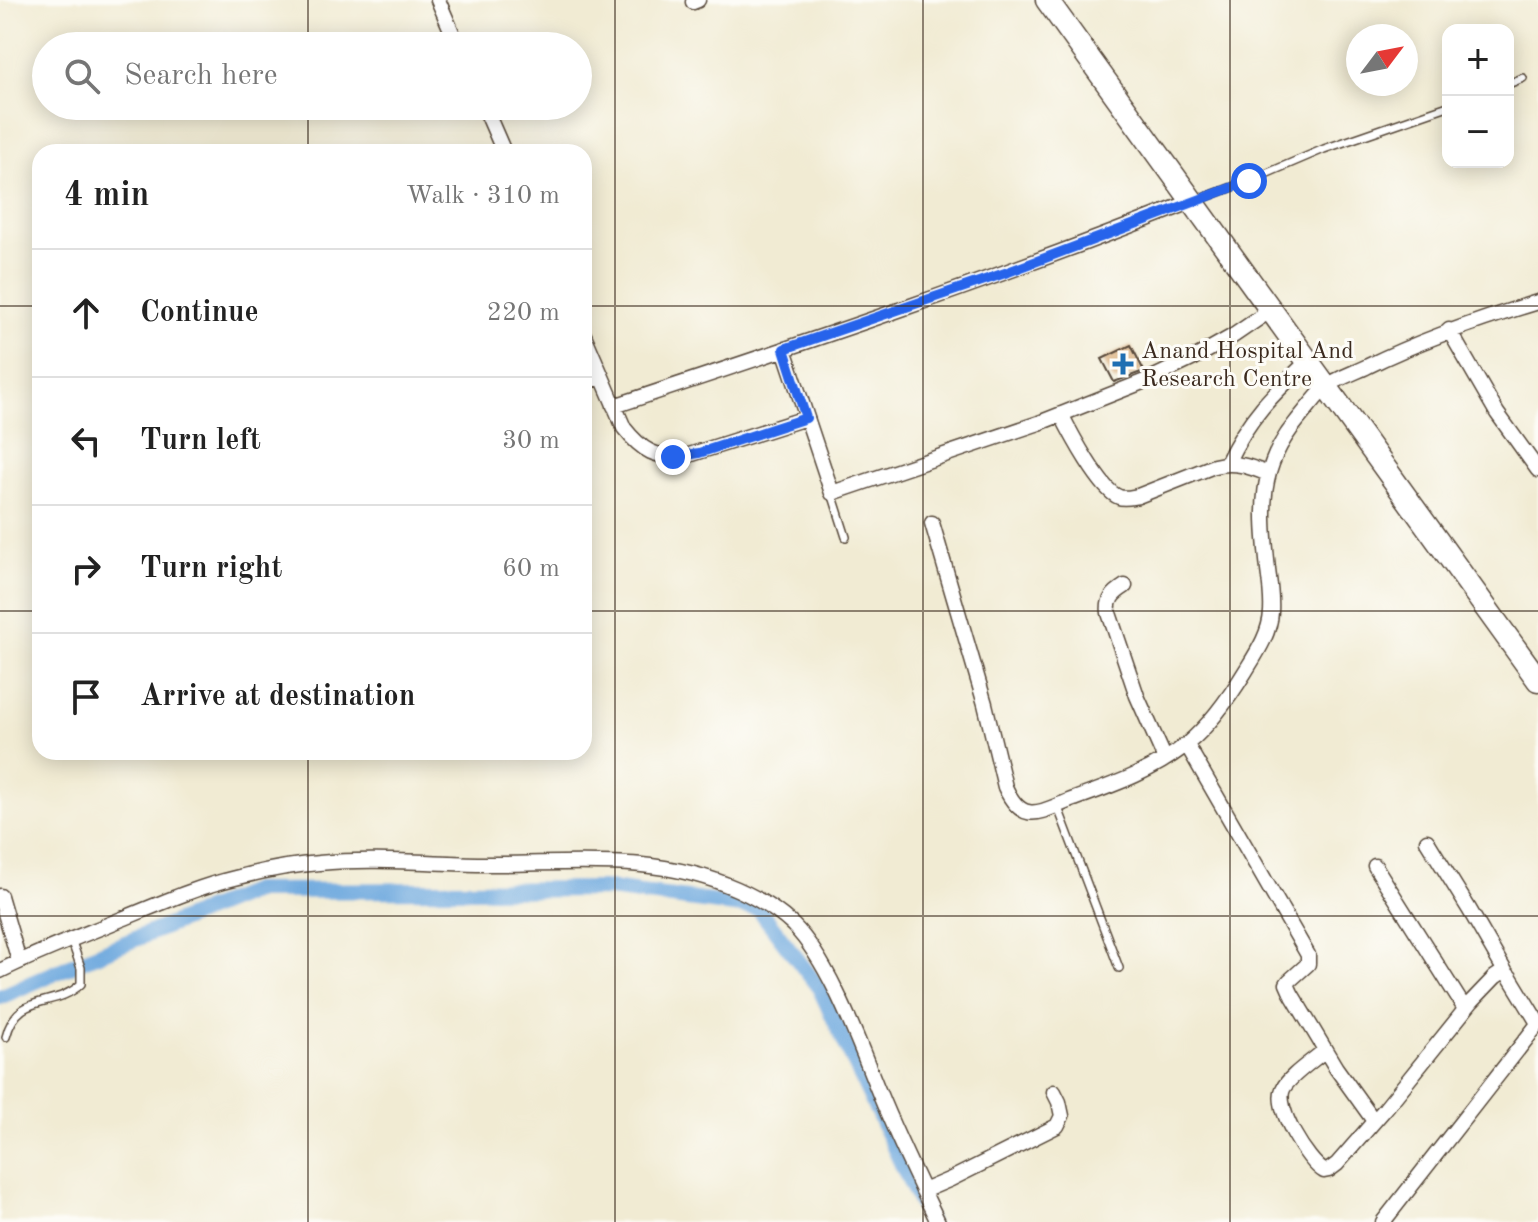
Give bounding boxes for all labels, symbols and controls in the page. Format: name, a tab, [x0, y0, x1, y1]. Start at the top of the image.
north arrow	[1346, 24, 1418, 96]
map controls	[1442, 24, 1514, 168]
button: +	[1442, 24, 1514, 96]
search box	[32, 32, 592, 120]
icon: search	[60, 54, 104, 98]
text: Search here	[124, 61, 278, 91]
button: −	[1442, 96, 1514, 168]
route start	[1231, 163, 1267, 199]
text: 4 min	[64, 179, 149, 213]
text: Walk · 310 m	[406, 183, 560, 209]
icon: ahead	[64, 291, 108, 335]
text: Continue	[140, 298, 259, 328]
text: 220 m	[487, 300, 560, 326]
place label: Anand Hospital And Research Centre	[1141, 340, 1354, 392]
marker: Anand Hospital And Research Centre	[1112, 353, 1134, 375]
icon: left	[64, 419, 108, 463]
text: Turn left	[140, 426, 261, 456]
text: 30 m	[502, 428, 560, 454]
route end	[655, 439, 691, 475]
icon: right	[64, 547, 108, 591]
text: Turn right	[140, 554, 282, 584]
text: 60 m	[502, 556, 560, 582]
icon: arrive	[64, 675, 108, 719]
text: Arrive at destination	[140, 682, 415, 712]

